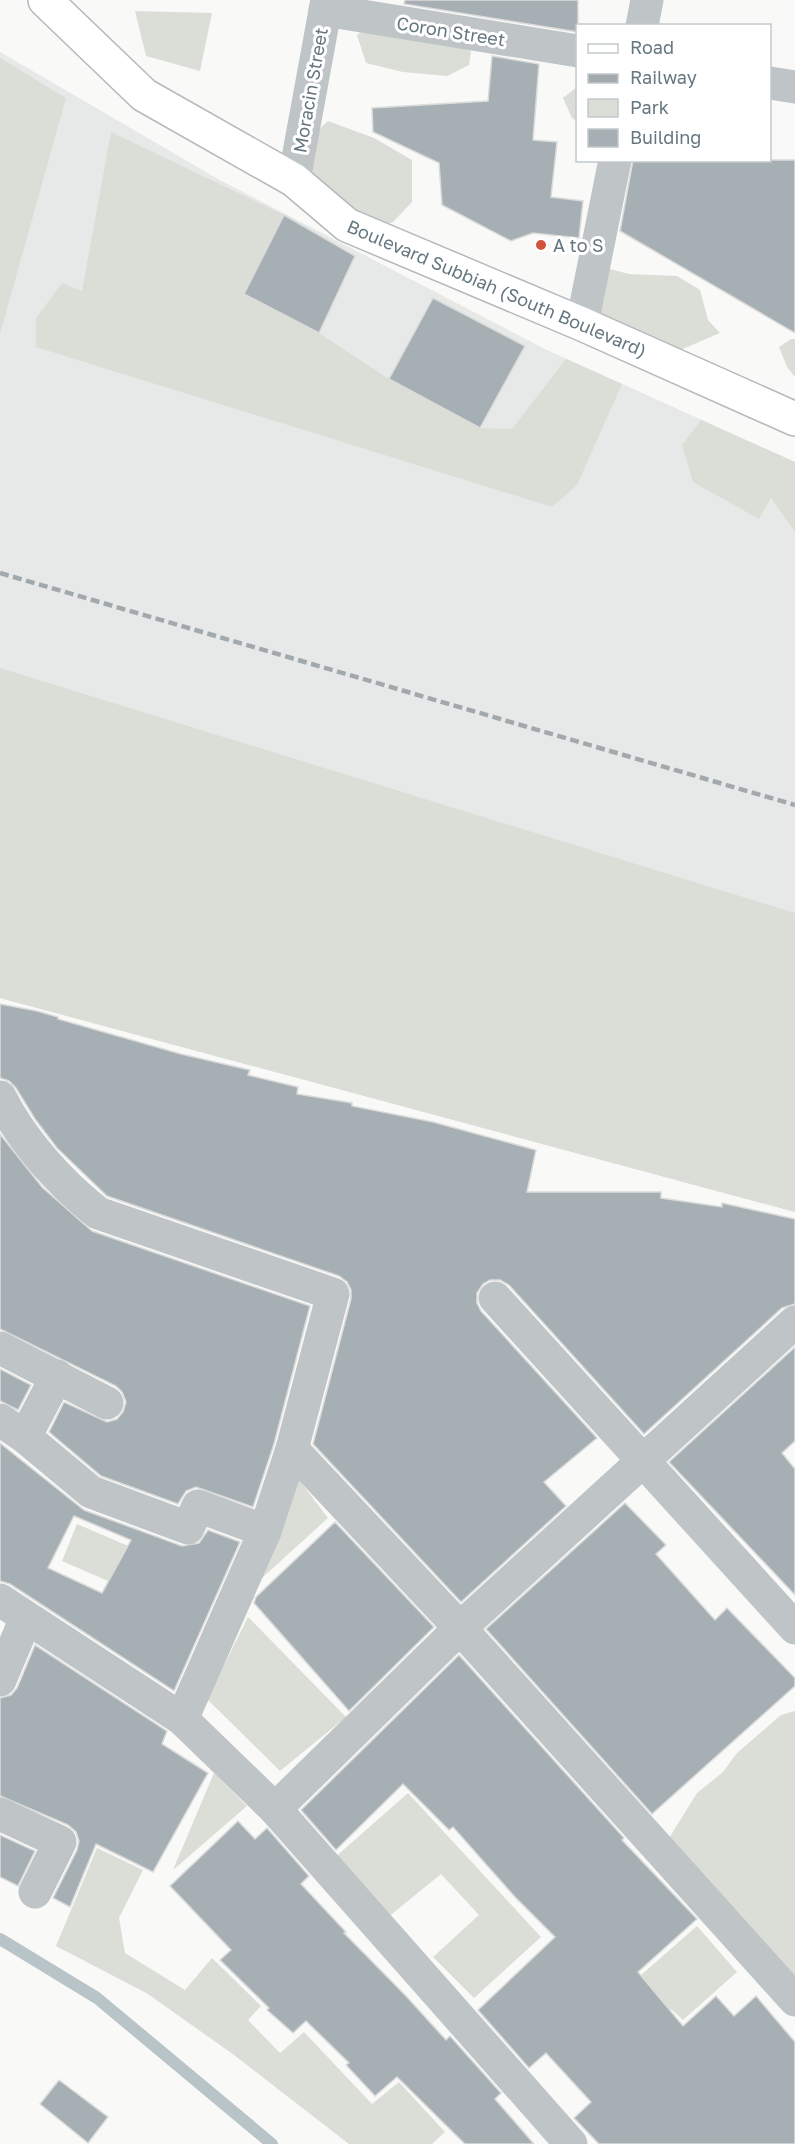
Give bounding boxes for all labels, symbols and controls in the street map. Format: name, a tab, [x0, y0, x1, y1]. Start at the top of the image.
street label: Coron Street	[395, 12, 507, 50]
legend	[576, 24, 771, 162]
street label: Moracin Street	[288, 26, 332, 154]
text: Road	[630, 36, 674, 58]
text: Railway	[630, 66, 697, 88]
text: Park	[630, 96, 669, 118]
text: Building	[630, 126, 701, 148]
street label: Boulevard Subbiah (South Boulevard)	[344, 215, 650, 361]
place label: A to S	[553, 234, 604, 256]
marker: A to S	[534, 238, 548, 252]

